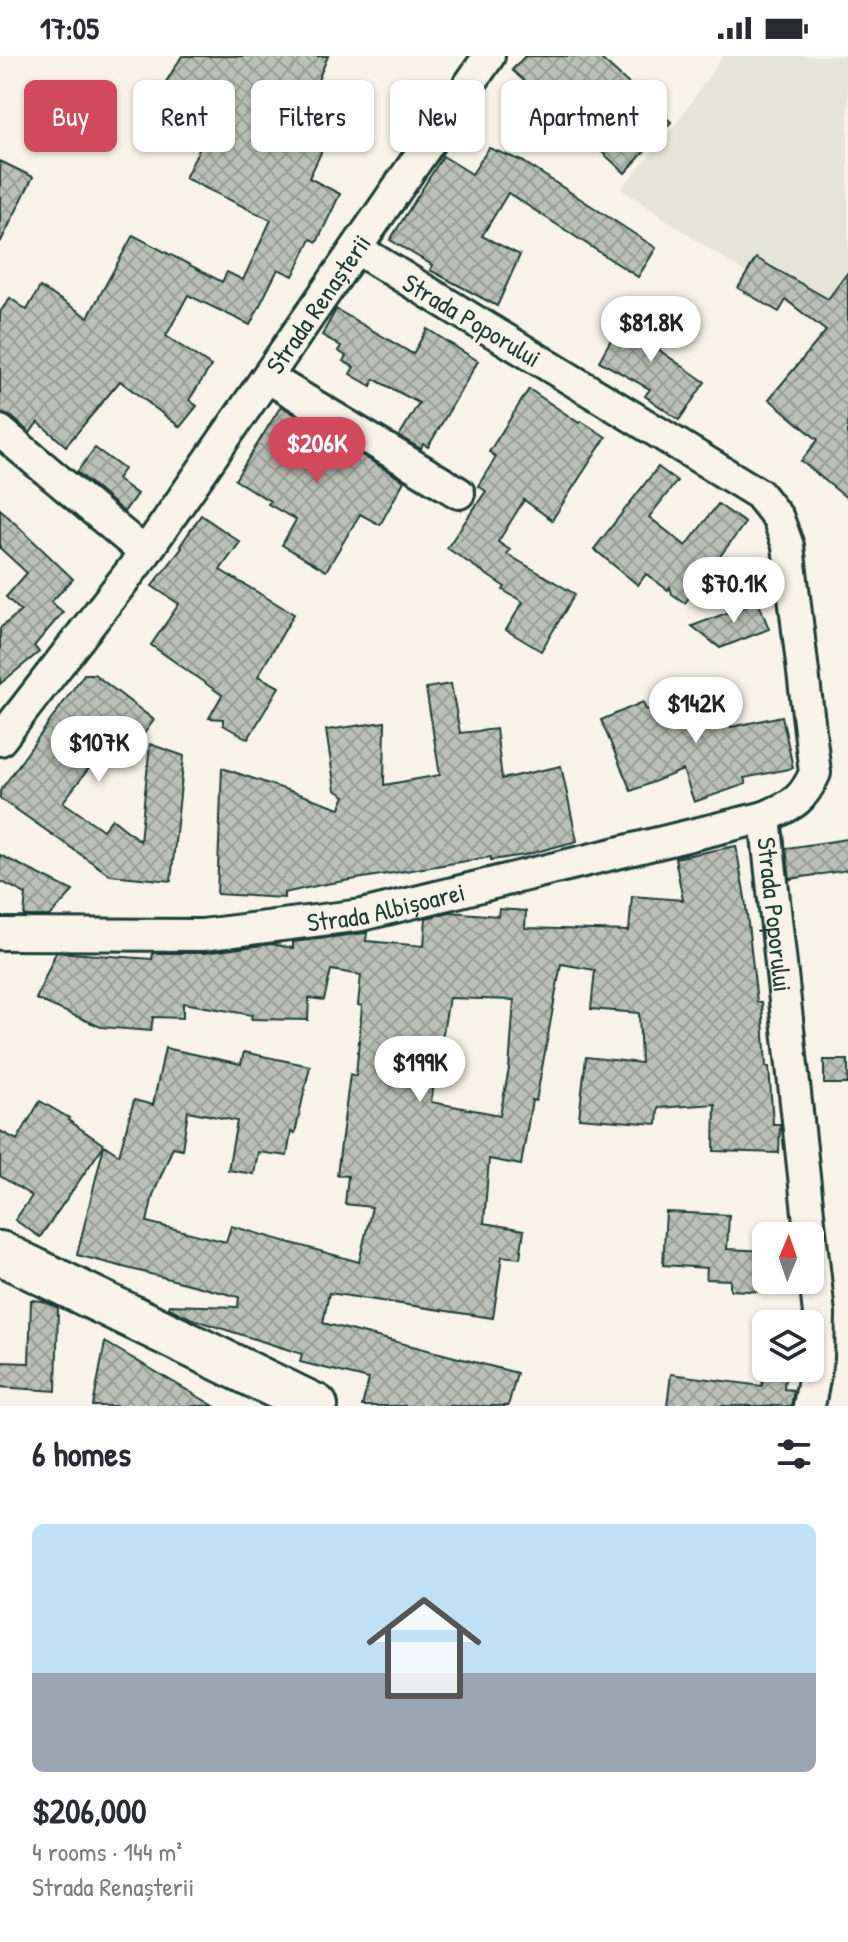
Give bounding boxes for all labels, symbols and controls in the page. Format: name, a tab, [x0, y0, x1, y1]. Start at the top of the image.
text: 17:05	[40, 8, 99, 48]
chip: Buy	[24, 80, 117, 152]
chip: Rent	[133, 80, 235, 152]
chip: Filters	[251, 80, 374, 152]
chip: New	[390, 80, 485, 152]
chip: Apartment	[501, 80, 667, 152]
street label: Strada Renașterii	[257, 227, 378, 380]
street label: Strada Poporului	[396, 265, 548, 375]
pin: $81.8K	[586, 296, 716, 364]
text: $81.8K	[619, 304, 683, 339]
pin: $206K	[261, 417, 373, 485]
text: $206K	[287, 425, 347, 460]
pin: $70.1K	[669, 557, 799, 625]
text: $70.1K	[701, 565, 767, 600]
pin: $142K	[640, 677, 752, 745]
text: $142K	[667, 685, 725, 720]
pin: $107K	[43, 716, 155, 784]
text: $107K	[69, 724, 129, 759]
street label: Strada Poporului	[750, 835, 801, 994]
street label: Strada Albișoarei	[305, 873, 468, 939]
pin: $199K	[364, 1036, 476, 1104]
text: $199K	[392, 1044, 448, 1079]
north arrow	[752, 1222, 824, 1294]
map controls	[752, 1222, 824, 1382]
button: layers	[752, 1310, 824, 1382]
text: 6 homes	[32, 1431, 131, 1477]
icon: filters	[772, 1432, 816, 1476]
icon: home	[352, 1576, 496, 1720]
text: $206,000	[32, 1788, 147, 1834]
text: 4 rooms · 144 m²	[32, 1834, 182, 1869]
text: Strada Renașterii	[32, 1869, 194, 1904]

